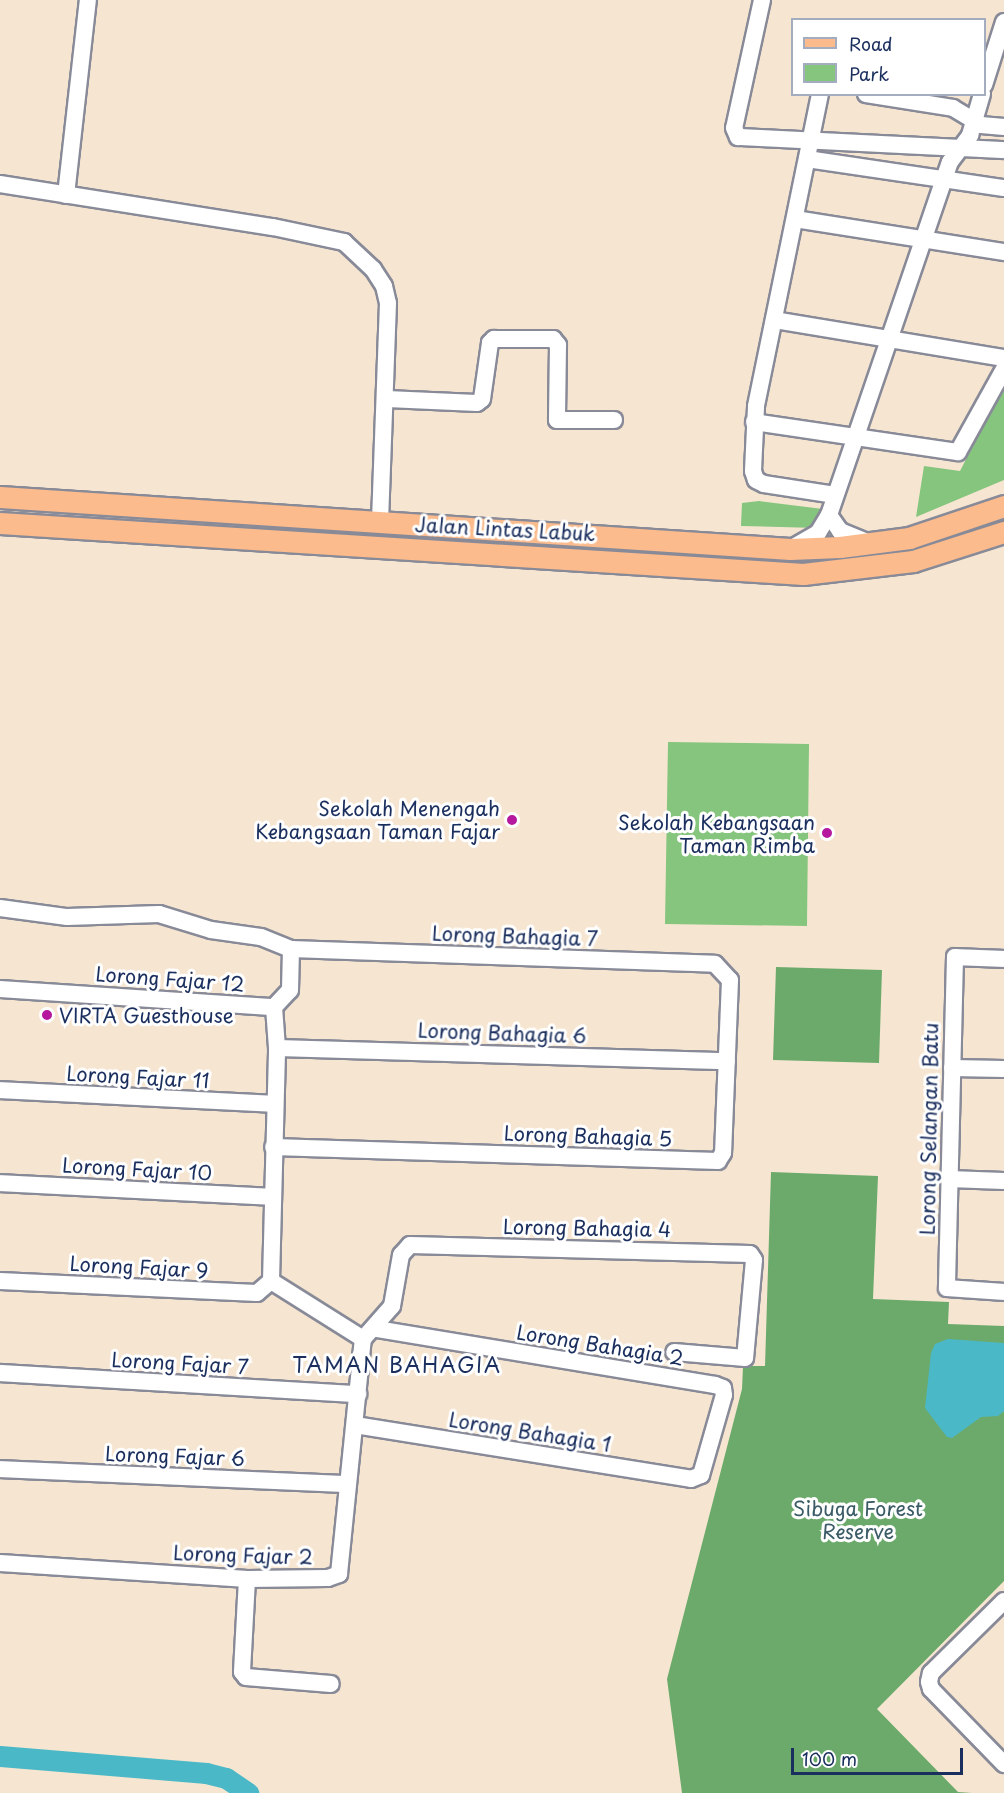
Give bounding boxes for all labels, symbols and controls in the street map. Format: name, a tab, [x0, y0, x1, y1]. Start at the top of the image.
legend	[791, 18, 986, 96]
text: Road	[849, 30, 893, 57]
text: Park	[849, 60, 889, 87]
street label: Jalan Lintas Labuk	[413, 512, 597, 546]
place label: Sekolah Menengah Kebangsaan Taman Fajar	[255, 796, 500, 843]
place label: Sekolah Kebangsaan Taman Rimba	[618, 810, 815, 857]
marker: Sekolah Menengah Kebangsaan Taman Fajar	[505, 813, 519, 827]
marker: Sekolah Kebangsaan Taman Rimba	[820, 826, 834, 840]
street label: Lorong Bahagia 7	[430, 921, 600, 951]
street label: Lorong Fajar 12	[94, 962, 246, 996]
place label: VIRTA Guesthouse	[59, 1003, 237, 1027]
marker: VIRTA Guesthouse	[40, 1008, 54, 1022]
street label: Lorong Bahagia 6	[416, 1018, 588, 1048]
street label: Lorong Selangan Batu	[915, 1023, 943, 1235]
street label: Lorong Fajar 11	[66, 1061, 210, 1093]
street label: Lorong Bahagia 5	[502, 1121, 674, 1151]
street label: Lorong Fajar 10	[61, 1153, 213, 1185]
street label: Lorong Bahagia 4	[501, 1215, 673, 1241]
street label: Lorong Fajar 9	[69, 1251, 209, 1283]
street label: Lorong Bahagia 2	[513, 1320, 687, 1370]
street label: Lorong Fajar 7	[110, 1347, 250, 1379]
district label: TAMAN BAHAGIA	[292, 1351, 502, 1377]
street label: Lorong Bahagia 1	[446, 1407, 614, 1457]
street label: Lorong Fajar 6	[104, 1442, 246, 1470]
park label: Sibuga Forest Reserve	[792, 1497, 924, 1544]
street label: Lorong Fajar 2	[172, 1541, 314, 1569]
scale bar	[794, 1736, 966, 1774]
text: 100 m	[802, 1745, 857, 1772]

